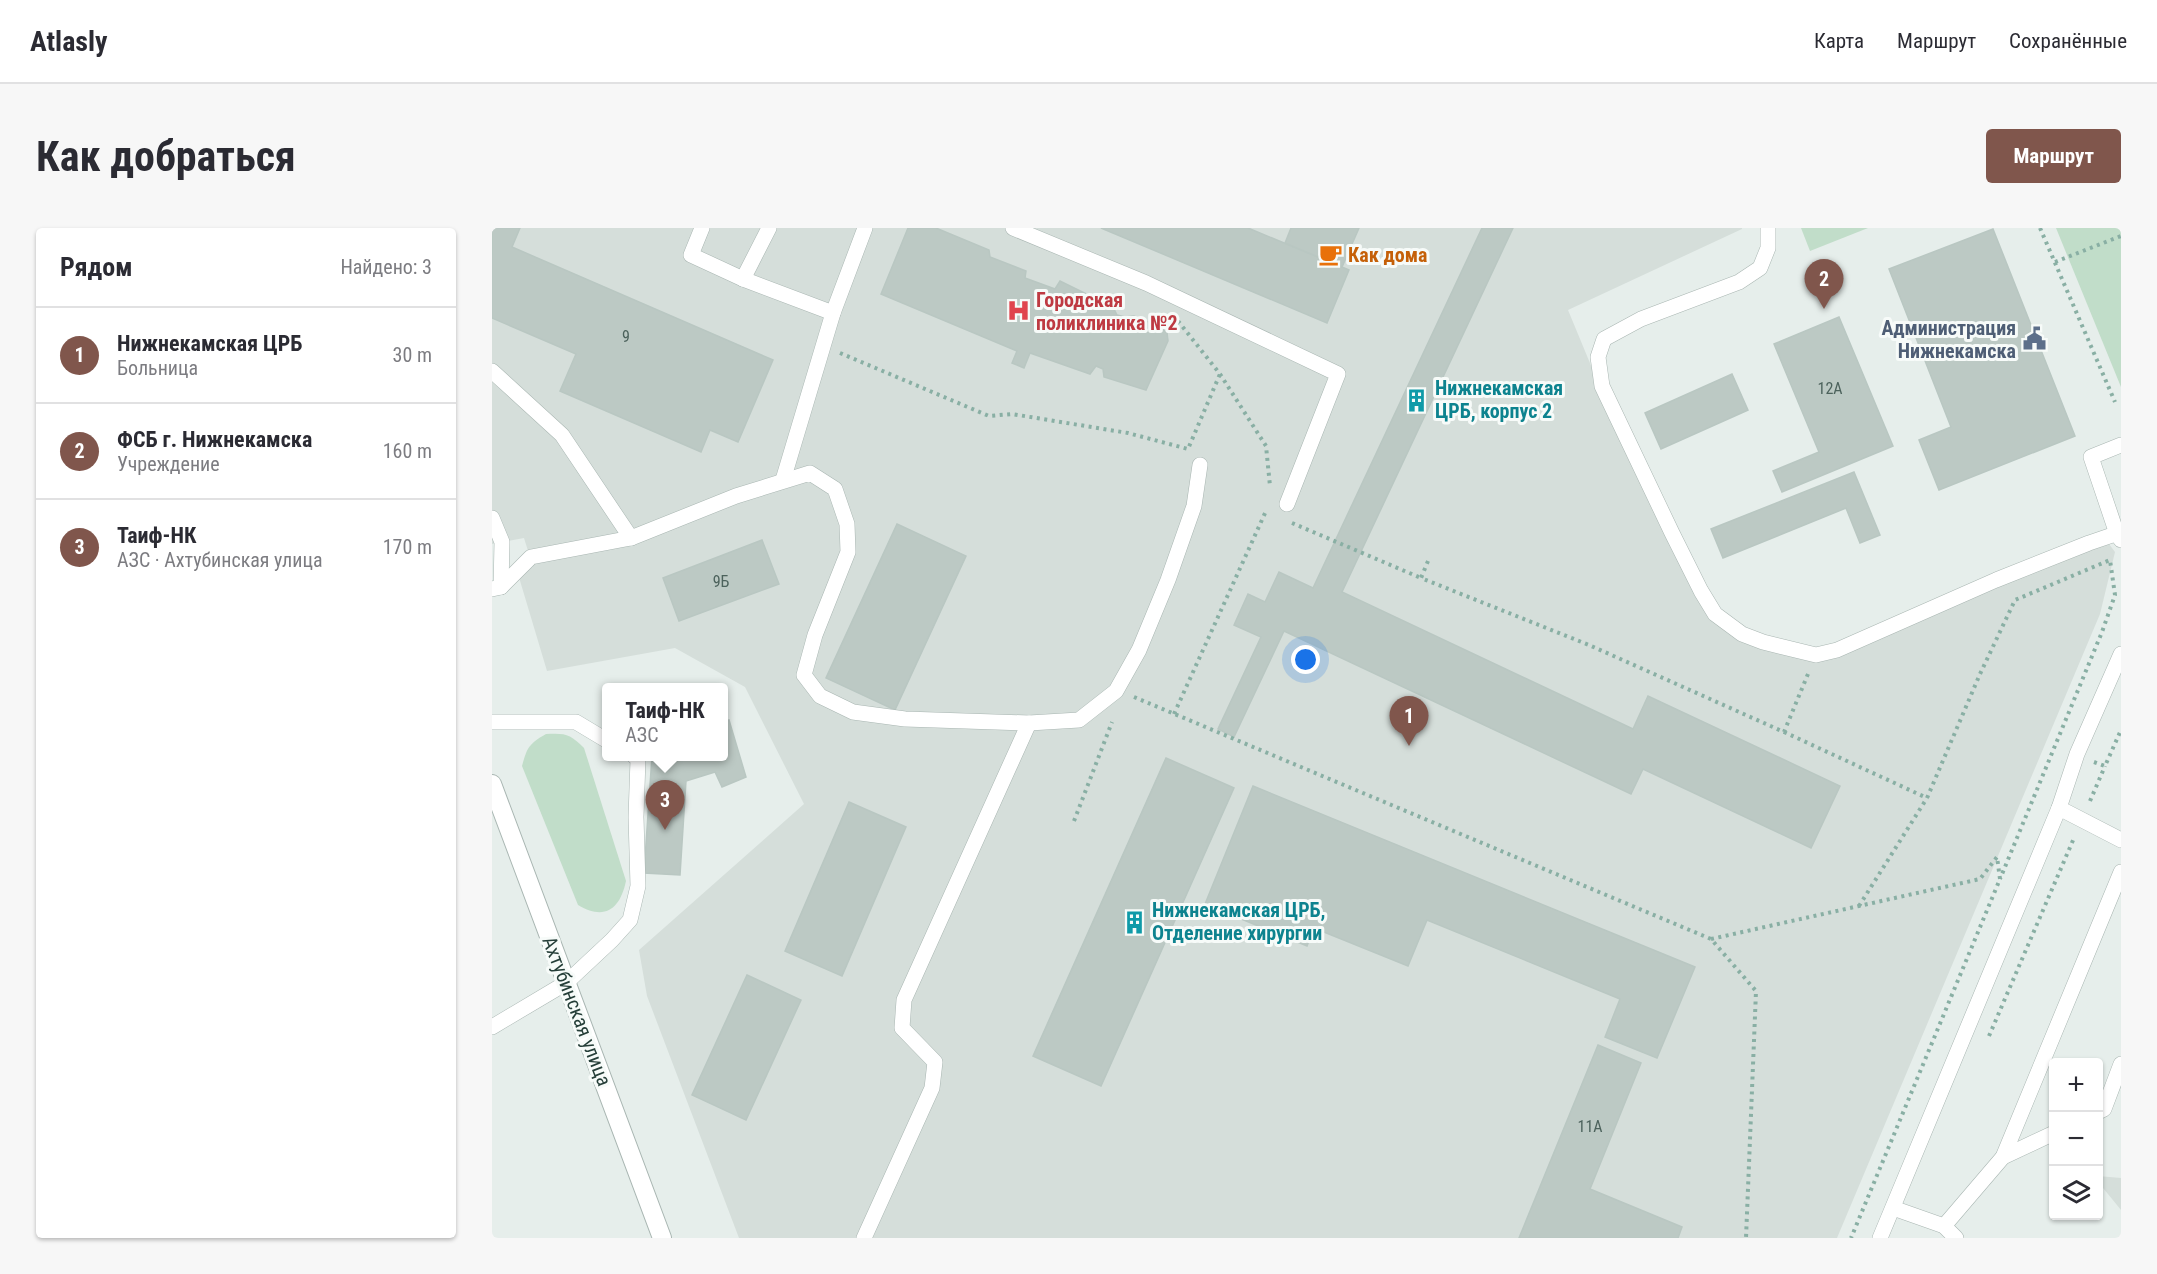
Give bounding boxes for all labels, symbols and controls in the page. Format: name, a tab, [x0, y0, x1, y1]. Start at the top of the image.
text: Atlasly	[30, 25, 108, 58]
text: Карта	[1814, 29, 1864, 53]
text: Маршрут	[1897, 29, 1976, 53]
text: Сохранённые	[2009, 29, 2127, 53]
button: Маршрут	[1986, 129, 2121, 183]
text: Как добраться	[36, 132, 296, 181]
cafe icon: Как дома	[1317, 242, 1343, 268]
place label: Как дома	[1348, 243, 1427, 267]
text: Рядом	[60, 252, 132, 282]
text: Найдено: 3	[340, 255, 432, 279]
pin: 2	[1804, 260, 1844, 309]
place label: Городская поликлиника №2	[1036, 288, 1178, 335]
hospital icon: Городская поликлиника №2	[1005, 298, 1031, 324]
place label: Администрация Нижнекамска	[1881, 316, 2016, 363]
public building icon: Администрация Нижнекамска	[2021, 326, 2047, 352]
house number: 9	[622, 327, 630, 346]
text: Нижнекамская ЦРБ	[117, 331, 302, 356]
text: 1	[74, 343, 85, 367]
text: 30 m	[393, 343, 432, 367]
text: Больница	[117, 356, 198, 380]
place label: Нижнекамская ЦРБ, корпус 2	[1435, 376, 1563, 423]
house number: 12А	[1817, 379, 1843, 398]
building icon: Нижнекамская ЦРБ, корпус 2	[1404, 387, 1430, 413]
text: ФСБ г. Нижнекамска	[117, 427, 312, 452]
text: 2	[74, 439, 85, 463]
text: 160 m	[383, 439, 432, 463]
text: Учреждение	[117, 452, 220, 476]
text: Таиф-НК	[117, 523, 196, 548]
text: 3	[74, 535, 85, 559]
text: 170 m	[383, 535, 432, 559]
text: АЗС · Ахтубинская улица	[117, 548, 322, 572]
house number: 9Б	[713, 572, 730, 591]
your location	[1291, 645, 1320, 674]
popup	[602, 683, 728, 761]
pin: 1	[1390, 696, 1428, 746]
text: Таиф-НК	[625, 698, 705, 723]
text: АЗС	[625, 723, 659, 747]
pin: 3	[646, 780, 684, 830]
place label: Нижнекамская ЦРБ, Отделение хирургии	[1152, 898, 1325, 945]
building icon: Нижнекамская ЦРБ, Отделение хирургии	[1121, 909, 1147, 935]
street label: Ахтубинская улица	[537, 933, 617, 1089]
map controls	[2049, 1058, 2103, 1220]
button: +	[2049, 1058, 2103, 1112]
button: −	[2049, 1112, 2103, 1166]
house number: 11А	[1577, 1117, 1603, 1136]
button: layers	[2049, 1166, 2103, 1220]

